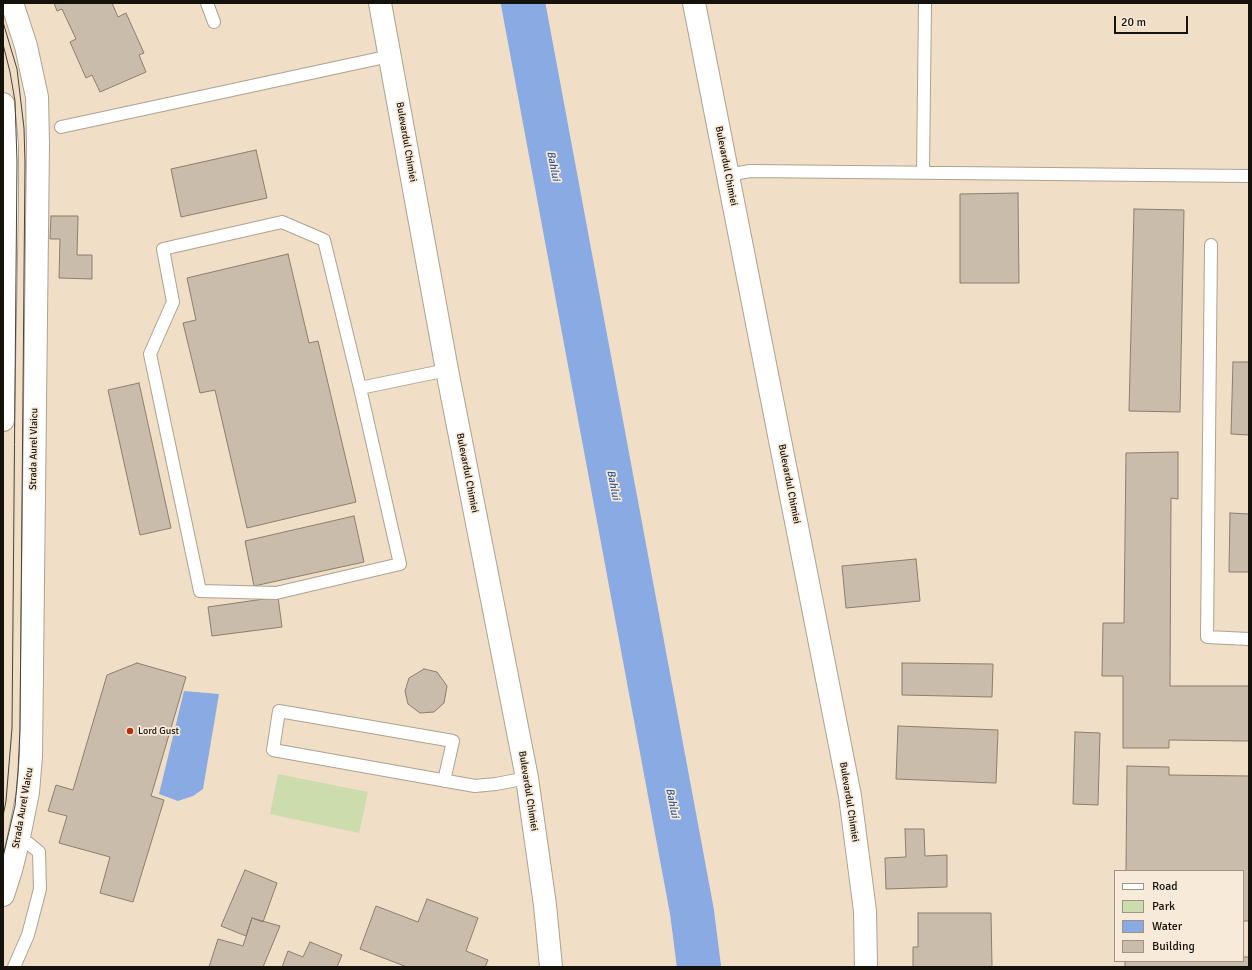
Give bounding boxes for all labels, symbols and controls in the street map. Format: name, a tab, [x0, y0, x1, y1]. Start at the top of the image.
scale bar	[1116, 8, 1190, 34]
text: 20 m	[1121, 15, 1146, 30]
street label: Bulevardul Chimiei	[393, 101, 419, 183]
street label: Bulevardul Chimiei	[712, 125, 740, 207]
water label: Bahlui	[544, 150, 562, 182]
street label: Strada Aurel Vlaicu	[27, 408, 41, 490]
street label: Bulevardul Chimiei	[453, 432, 481, 514]
street label: Bulevardul Chimiei	[775, 443, 803, 525]
water label: Bahlui	[604, 469, 622, 501]
place label: Lord Gust	[138, 725, 179, 737]
marker: Lord Gust	[125, 726, 135, 736]
street label: Bulevardul Chimiei	[516, 750, 540, 832]
street label: Bulevardul Chimiei	[837, 761, 861, 843]
street label: Strada Aurel Vlaicu	[10, 767, 36, 849]
water label: Bahlui	[663, 787, 681, 819]
legend	[1114, 870, 1244, 962]
text: Road	[1152, 879, 1178, 894]
text: Park	[1152, 899, 1175, 914]
text: Water	[1152, 919, 1182, 934]
text: Building	[1152, 939, 1195, 954]

